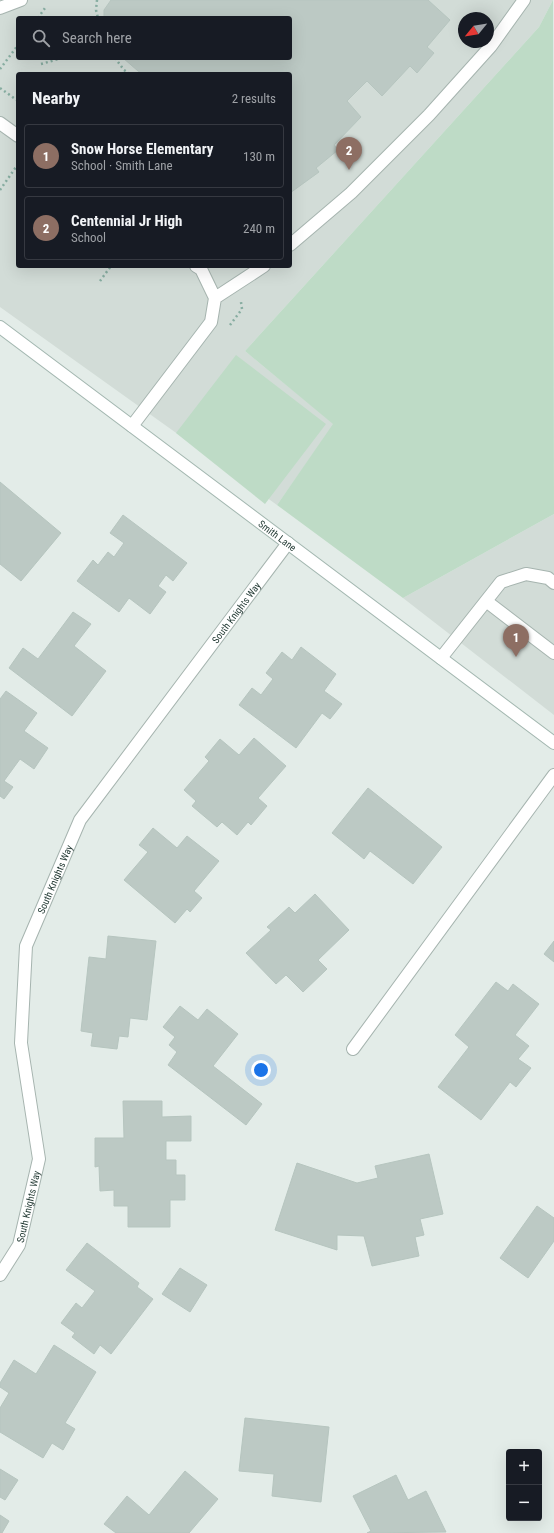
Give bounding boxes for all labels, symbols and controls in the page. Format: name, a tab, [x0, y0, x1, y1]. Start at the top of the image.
north arrow	[458, 12, 494, 48]
search box	[16, 16, 292, 60]
icon: search	[30, 27, 52, 49]
text: Search here	[62, 29, 132, 47]
text: Nearby	[32, 88, 80, 108]
text: 2 results	[232, 91, 276, 106]
pin: 2	[336, 137, 362, 170]
text: Snow Horse Elementary	[71, 140, 213, 158]
text: 1	[43, 149, 49, 164]
text: 130 m	[243, 149, 275, 164]
text: School · Smith Lane	[71, 158, 173, 173]
text: Centennial Jr High	[71, 212, 182, 230]
text: 2	[43, 221, 49, 236]
text: 240 m	[243, 221, 275, 236]
text: School	[71, 230, 106, 245]
street label: Smith Lane	[256, 518, 298, 554]
street label: South Knights Way	[210, 580, 263, 645]
pin: 1	[503, 624, 529, 657]
street label: South Knights Way	[36, 843, 75, 915]
your location	[251, 1060, 271, 1080]
street label: South Knights Way	[15, 1170, 42, 1244]
map controls	[506, 1449, 542, 1521]
button: +	[506, 1449, 542, 1485]
button: −	[506, 1485, 542, 1521]

